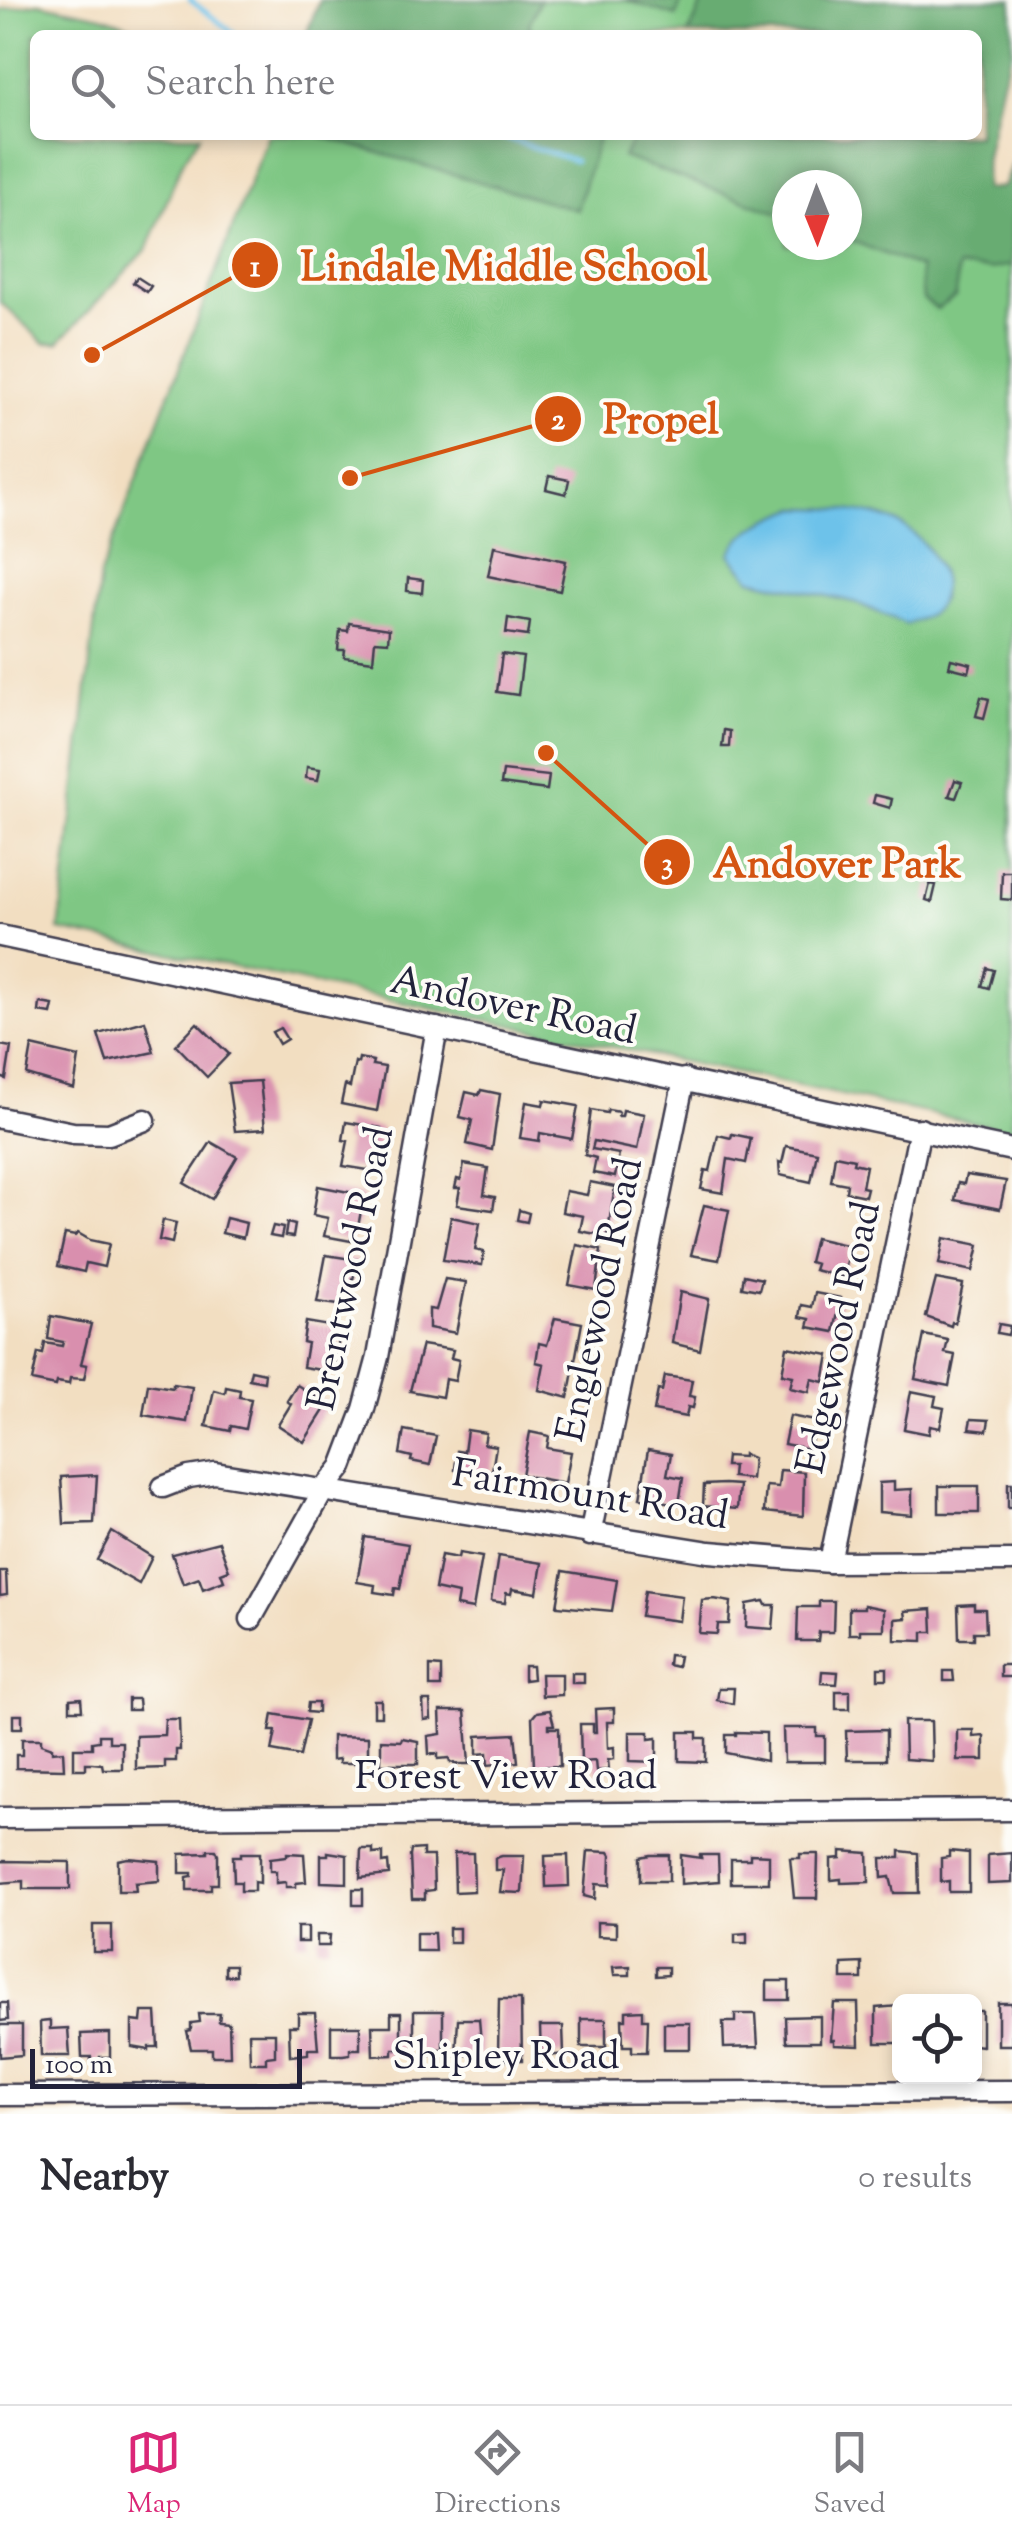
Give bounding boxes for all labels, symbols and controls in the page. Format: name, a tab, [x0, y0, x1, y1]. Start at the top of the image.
search box	[30, 30, 982, 140]
icon: search	[65, 58, 120, 113]
text: Search here	[145, 58, 336, 112]
north arrow	[772, 170, 862, 260]
callout: Lindale Middle School	[230, 229, 727, 301]
text: Lindale Middle School	[300, 240, 708, 300]
text: 1	[250, 247, 261, 290]
callout: Propel	[533, 383, 739, 455]
text: Propel	[603, 393, 719, 453]
text: 2	[551, 400, 565, 443]
callout: Andover Park	[642, 826, 981, 898]
text: Andover Park	[713, 837, 962, 897]
text: 3	[661, 844, 673, 887]
street label: Andover Road	[385, 954, 641, 1062]
street label: Brentwood Road	[295, 1122, 411, 1416]
street label: Englewood Road	[544, 1153, 660, 1447]
street label: Edgewood Road	[784, 1196, 898, 1480]
street label: Fairmount Road	[448, 1447, 732, 1547]
street label: Forest View Road	[355, 1750, 657, 1807]
map controls	[892, 1994, 982, 2084]
button: locate	[892, 1994, 982, 2084]
street label: Shipley Road	[392, 2030, 620, 2087]
scale bar	[30, 2044, 302, 2088]
text: 100 m	[45, 2046, 113, 2086]
text: Nearby	[40, 2149, 169, 2209]
text: 0 results	[858, 2156, 972, 2202]
tab: Map	[126, 2425, 181, 2525]
tab: Directions	[434, 2425, 561, 2525]
tab: Saved	[814, 2425, 886, 2525]

